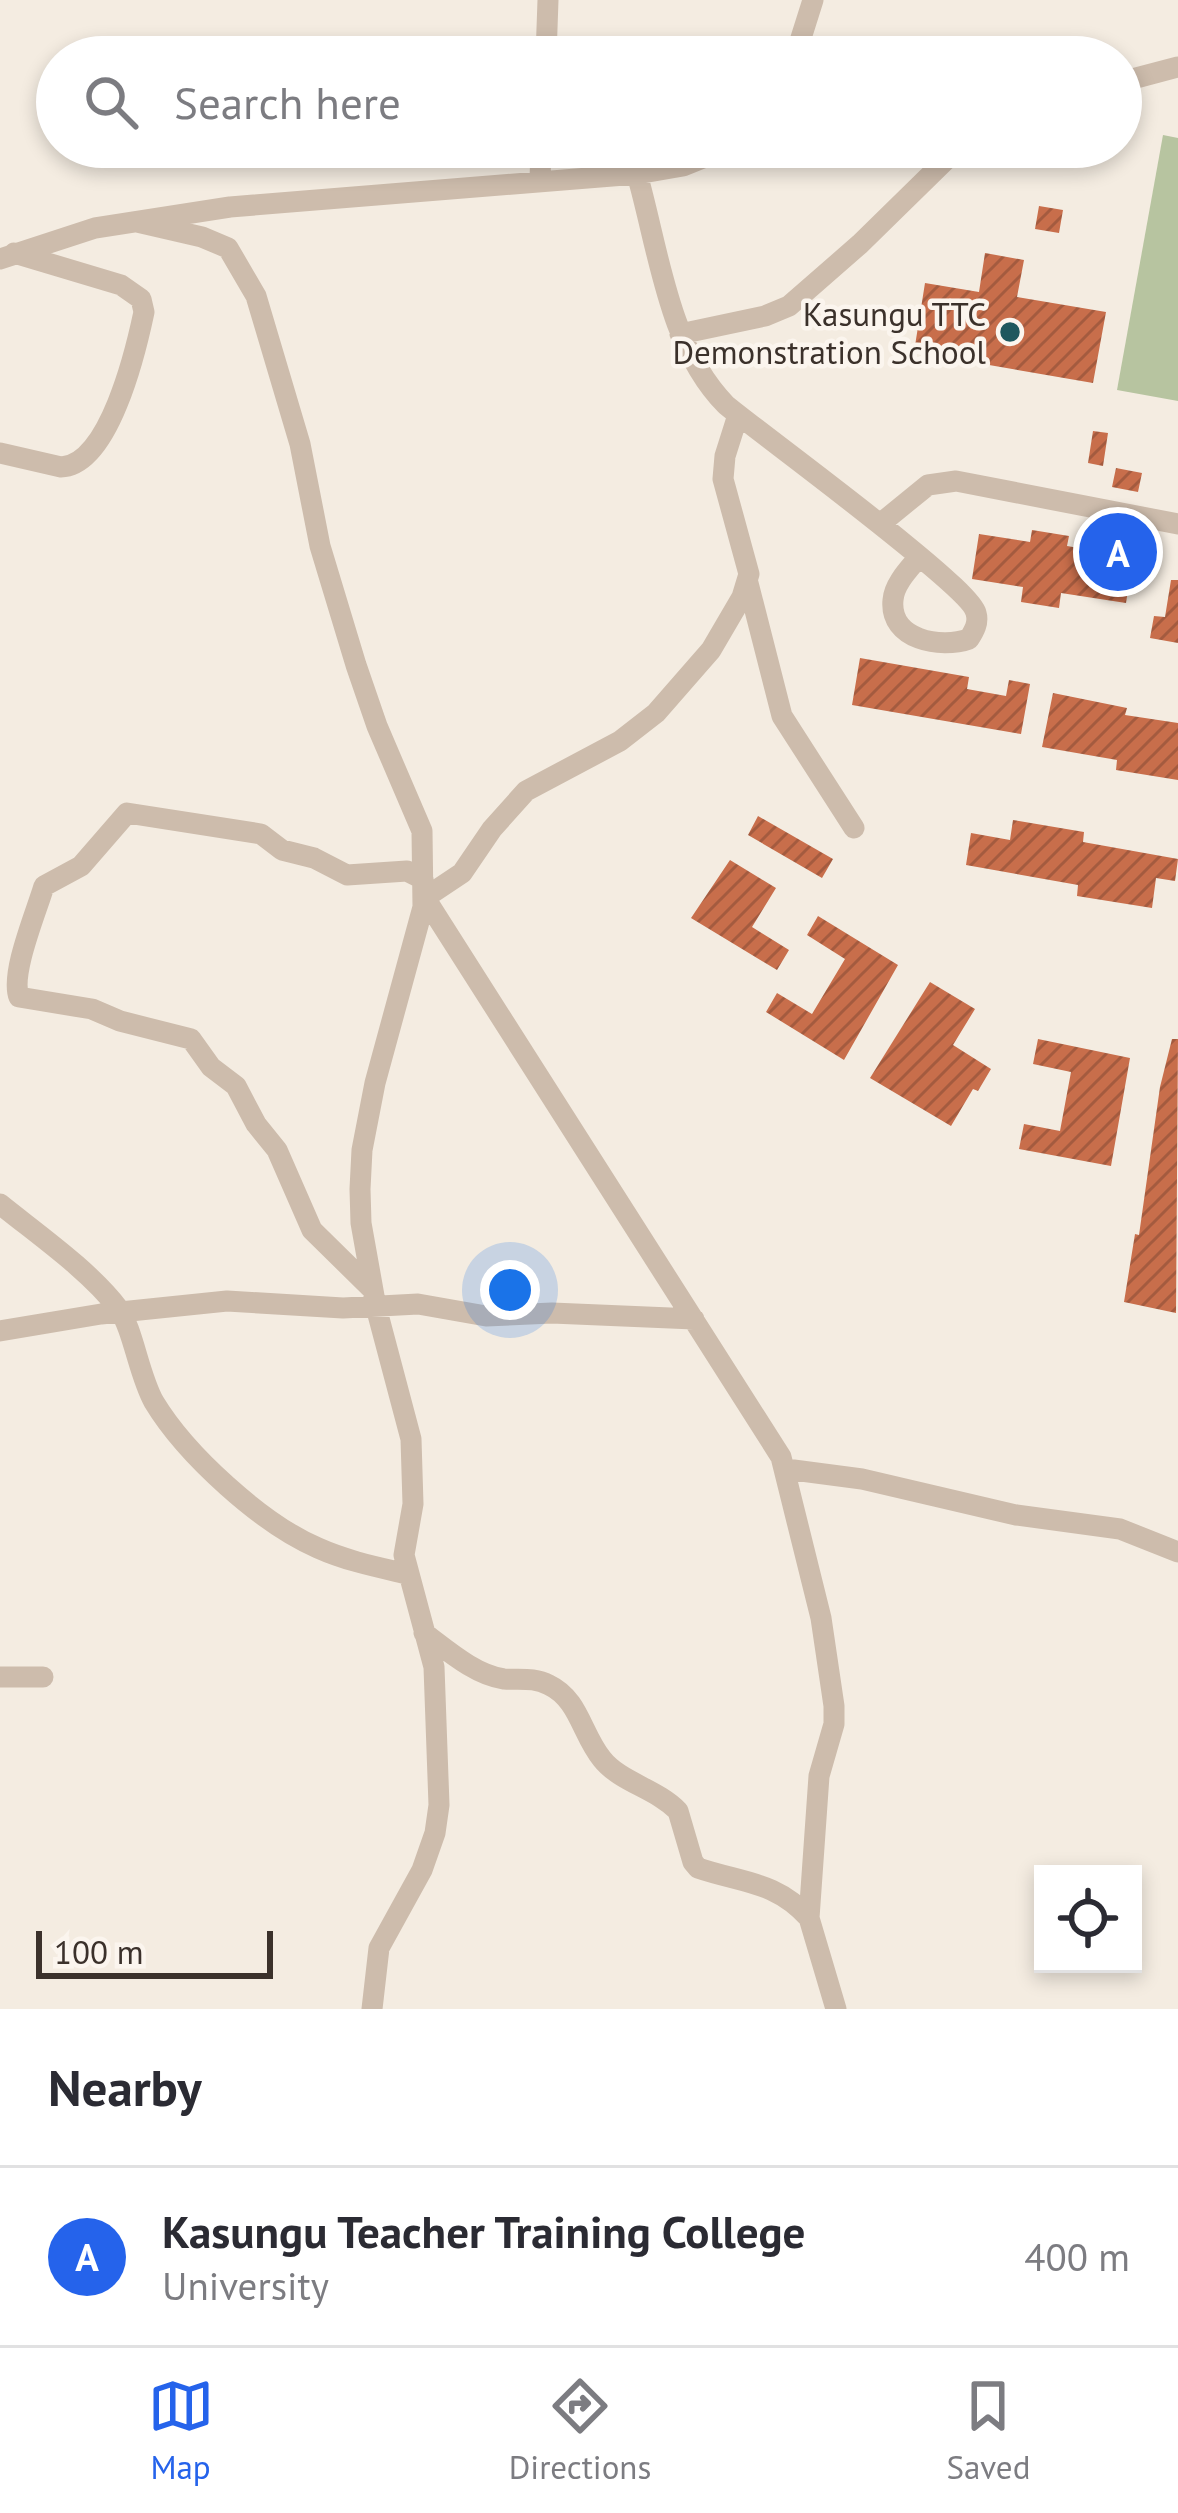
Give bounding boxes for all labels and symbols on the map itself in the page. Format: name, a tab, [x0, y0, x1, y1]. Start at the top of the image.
place label: Kasungu TTC Demonstration School	[672, 292, 986, 373]
marker: Kasungu TTC Demonstration School	[997, 319, 1023, 345]
pin: A	[1079, 507, 1157, 597]
your location	[480, 1260, 540, 1320]
scale bar	[36, 1925, 273, 1978]

